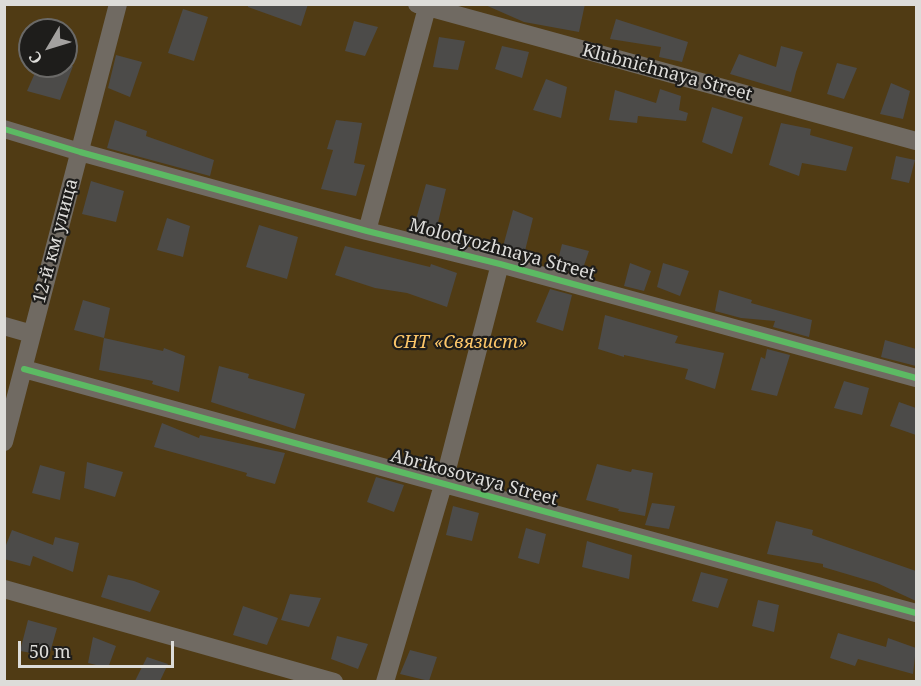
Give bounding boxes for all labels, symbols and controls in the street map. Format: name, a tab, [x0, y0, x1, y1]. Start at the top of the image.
north arrow	[18, 18, 78, 78]
street label: Klubnichnaya Street	[580, 40, 754, 106]
text: С	[23, 47, 47, 69]
street label: 12-й км улица	[29, 176, 83, 306]
street label: Molodyozhnaya Street	[406, 215, 598, 285]
park label: СНТ «Связист»	[393, 332, 527, 354]
street label: Abrikosovaya Street	[388, 445, 560, 511]
scale bar	[21, 629, 177, 667]
text: 50 m	[29, 639, 71, 663]

